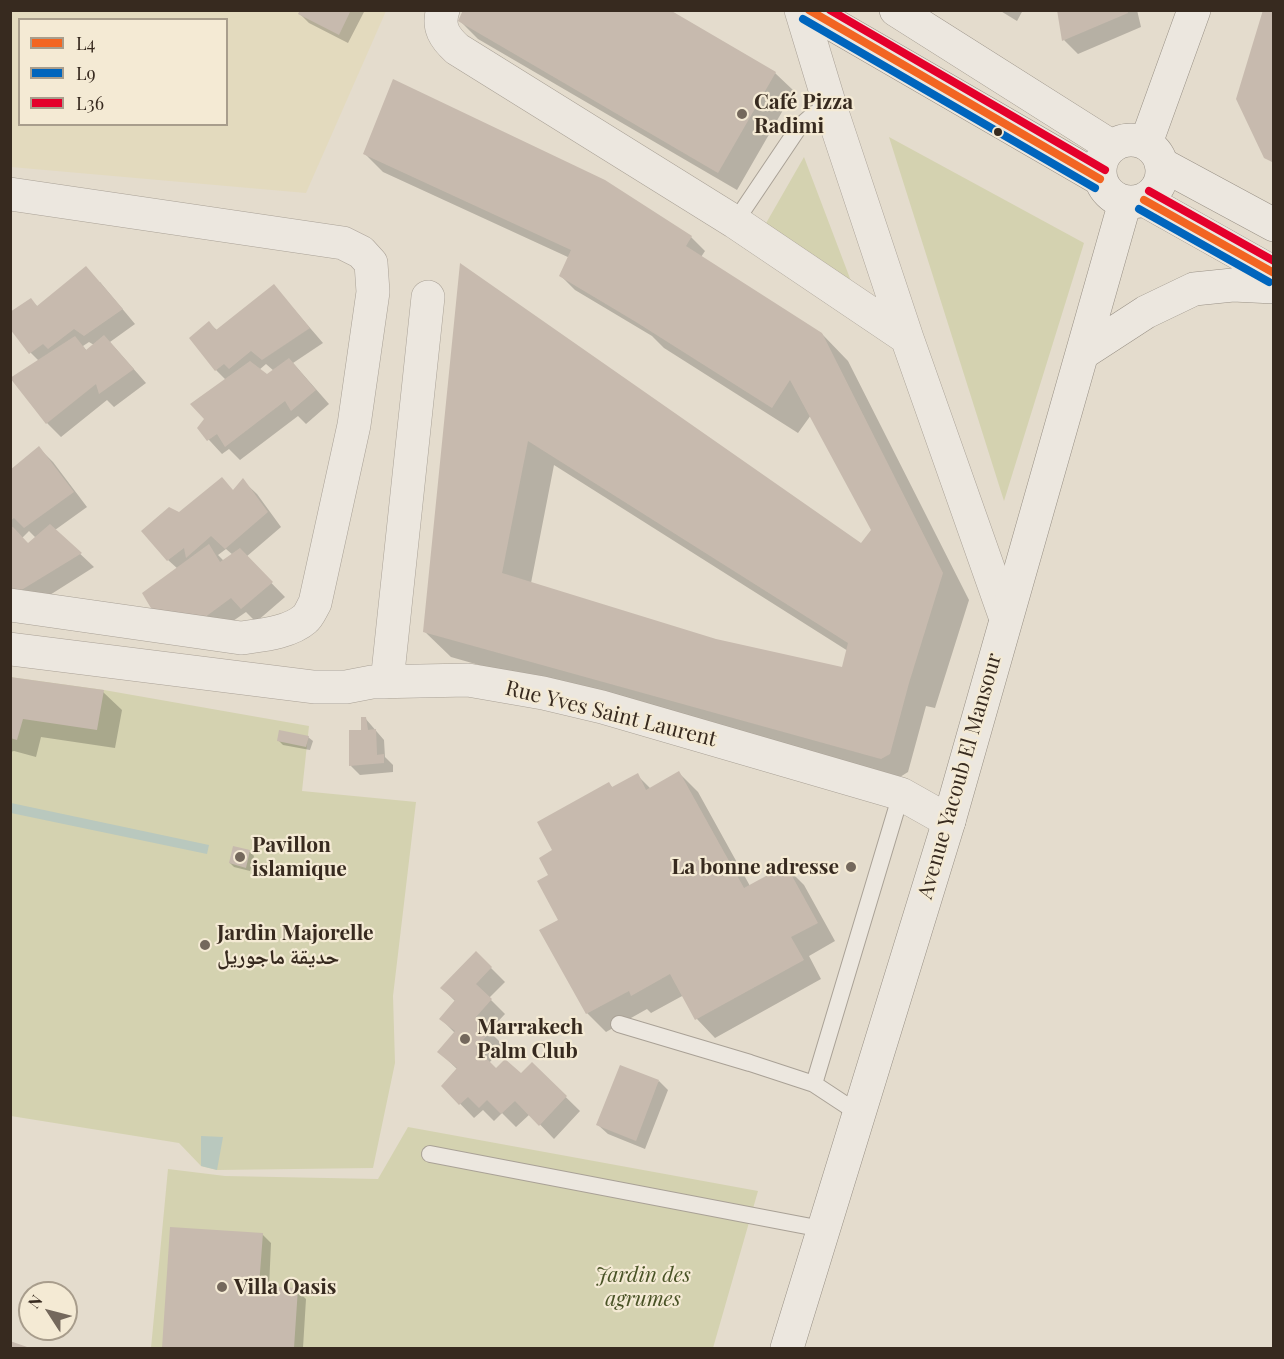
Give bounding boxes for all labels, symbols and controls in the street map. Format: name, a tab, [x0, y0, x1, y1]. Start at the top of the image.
legend	[18, 18, 228, 126]
text: L4	[76, 31, 95, 55]
text: L9	[76, 61, 96, 85]
place label: Café Pizza Radimi	[754, 89, 853, 139]
text: L36	[76, 91, 104, 115]
marker: Café Pizza Radimi	[735, 107, 749, 121]
unlabelled marker	[992, 126, 1004, 138]
street label: Avenue Yacoub El Mansour	[913, 650, 1007, 902]
street label: Rue Yves Saint Laurent	[503, 676, 719, 752]
place label: Pavillon islamique	[252, 832, 347, 882]
marker: Pavillon islamique	[233, 850, 247, 864]
place label: La bonne adresse	[671, 854, 839, 880]
marker: La bonne adresse	[844, 860, 858, 874]
place label: Jardin Majorelle حديقة ماجوريل	[217, 920, 374, 970]
marker: Jardin Majorelle حديقة ماجوريل	[198, 938, 212, 952]
place label: Marrakech Palm Club	[477, 1014, 583, 1064]
marker: Marrakech Palm Club	[458, 1032, 472, 1046]
park label: Jardin des agrumes	[595, 1262, 691, 1312]
place label: Villa Oasis	[234, 1274, 336, 1300]
marker: Villa Oasis	[215, 1280, 229, 1294]
north arrow	[18, 1281, 78, 1341]
text: N	[23, 1290, 47, 1312]

